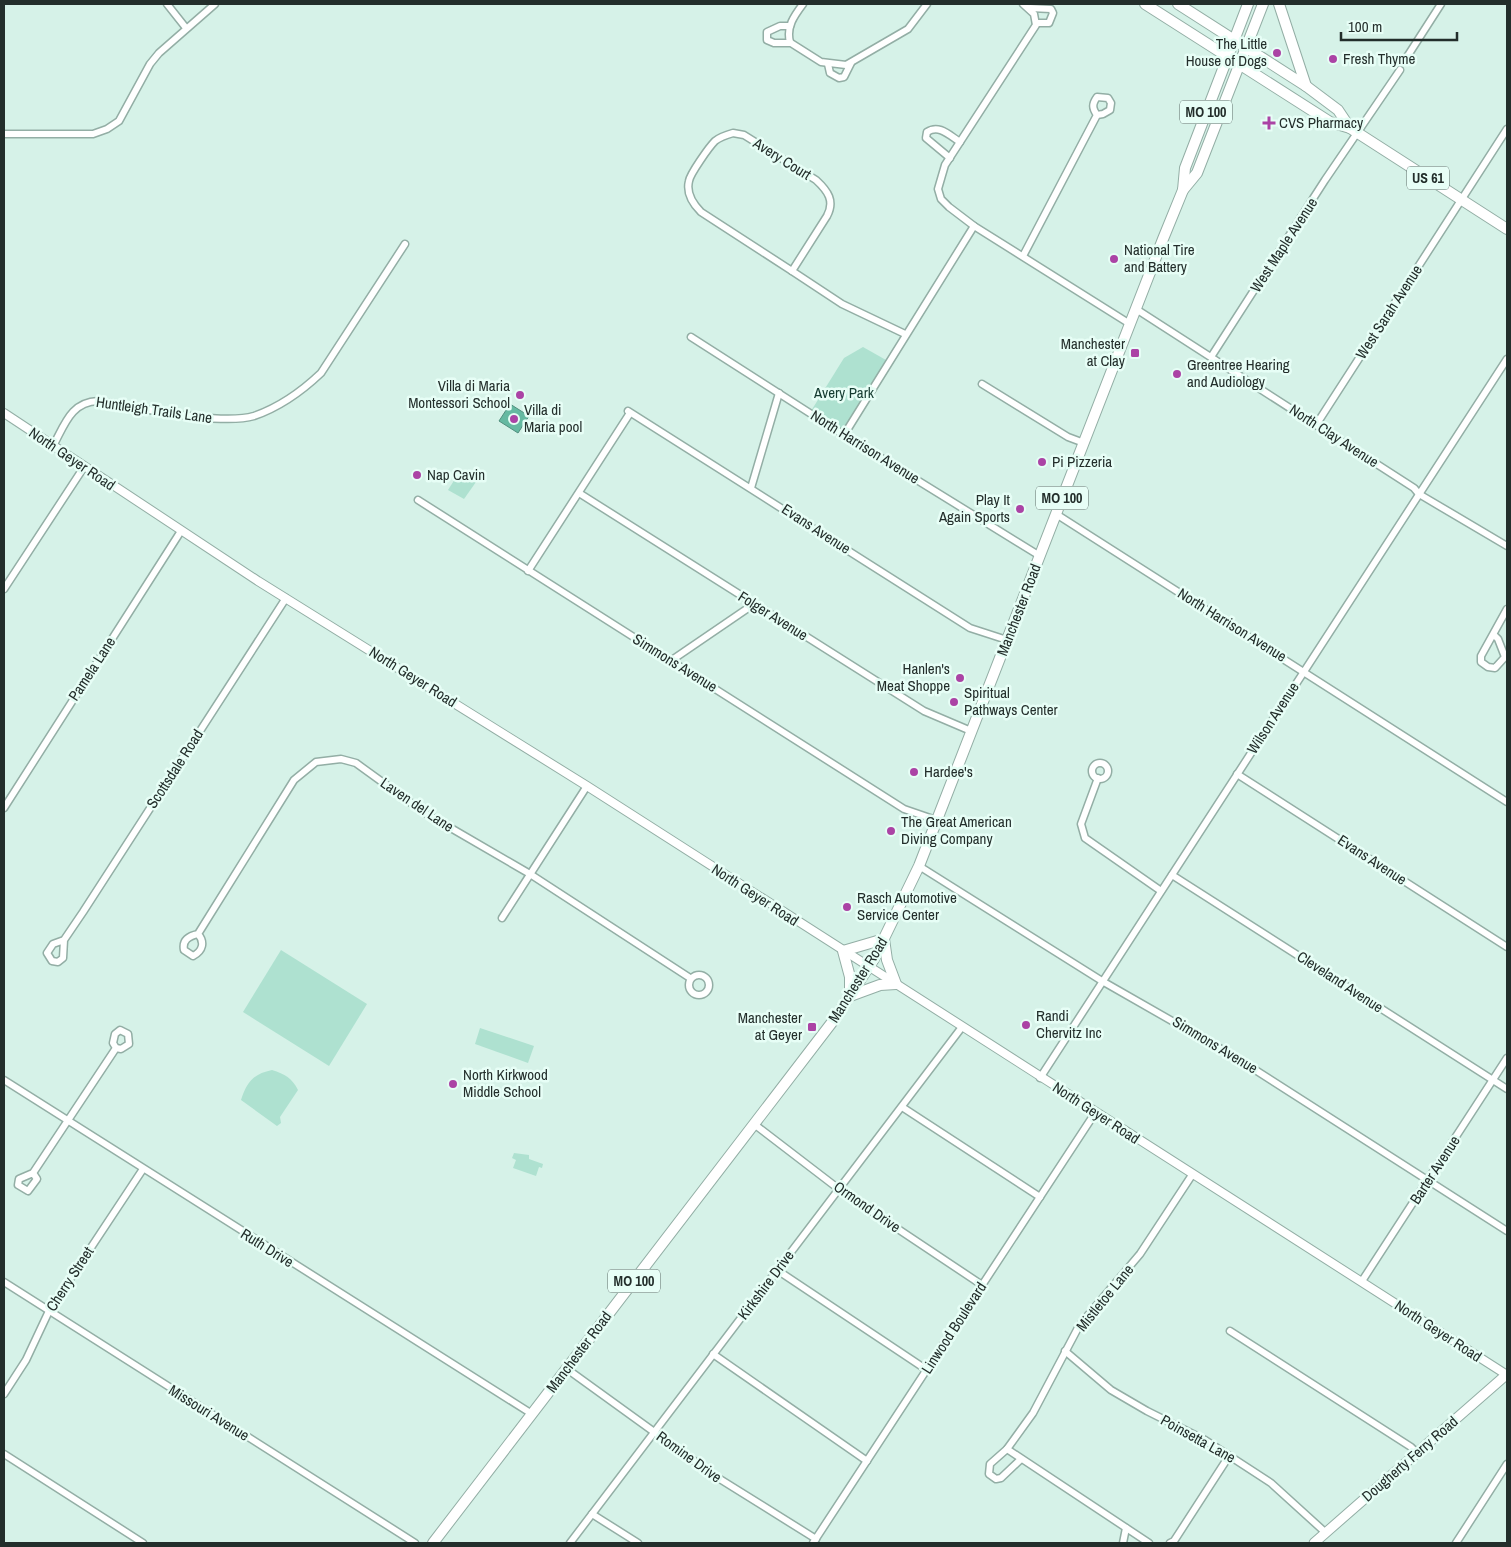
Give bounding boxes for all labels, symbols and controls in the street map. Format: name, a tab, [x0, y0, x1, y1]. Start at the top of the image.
scale bar	[1341, 10, 1457, 42]
text: 100 m	[1348, 16, 1382, 37]
place label: The Little House of Dogs	[1186, 33, 1267, 71]
marker: The Little House of Dogs	[1271, 47, 1283, 59]
place label: Fresh Thyme	[1343, 48, 1415, 69]
marker: Fresh Thyme	[1327, 53, 1339, 65]
road number: MO 100	[1180, 100, 1232, 124]
place label: CVS Pharmacy	[1279, 112, 1364, 133]
marker: CVS Pharmacy	[1263, 117, 1275, 129]
street label: Avery Court	[748, 132, 816, 185]
road number: US 61	[1407, 167, 1449, 190]
street label: West Maple Avenue	[1245, 193, 1322, 296]
place label: National Tire and Battery	[1124, 239, 1195, 277]
marker: National Tire and Battery	[1108, 253, 1120, 265]
street label: West Sarah Avenue	[1350, 260, 1427, 363]
place label: Manchester at Clay	[1061, 333, 1126, 371]
marker: Manchester at Clay	[1129, 347, 1141, 359]
place label: Greentree Hearing and Audiology	[1187, 354, 1290, 392]
marker: Greentree Hearing and Audiology	[1171, 368, 1183, 380]
place label: Villa di Maria Montessori School	[408, 375, 510, 413]
park label: Avery Park	[813, 382, 875, 403]
marker: Villa di Maria Montessori School	[514, 389, 526, 401]
street label: Huntleigh Trails Lane	[95, 391, 214, 428]
place label: Villa di Maria pool	[524, 399, 582, 437]
street label: North Clay Avenue	[1286, 399, 1383, 472]
street label: North Harrison Avenue	[807, 405, 924, 489]
marker: Villa di Maria pool	[508, 413, 520, 425]
street label: North Geyer Road	[25, 422, 120, 495]
place label: Pi Pizzeria	[1052, 451, 1112, 472]
marker: Pi Pizzeria	[1036, 456, 1048, 468]
place label: Nap Cavin	[427, 464, 485, 485]
marker: Nap Cavin	[411, 469, 423, 481]
road number: MO 100	[1036, 486, 1088, 509]
place label: Play It Again Sports	[938, 489, 1011, 527]
street label: Evans Avenue	[778, 498, 855, 559]
marker: Play It Again Sports	[1014, 503, 1026, 515]
street label: Manchester Road	[991, 561, 1046, 659]
street label: North Harrison Avenue	[1174, 583, 1291, 667]
street label: Folger Avenue	[734, 586, 812, 645]
street label: Simmons Avenue	[629, 628, 722, 697]
street label: Pamela Lane	[63, 632, 120, 705]
street label: North Geyer Road	[365, 641, 461, 712]
place label: Hanlen's Meat Shoppe	[877, 658, 950, 696]
marker: Hanlen's Meat Shoppe	[954, 672, 966, 684]
street label: Wilson Avenue	[1241, 678, 1304, 758]
place label: Spiritual Pathways Center	[964, 682, 1058, 720]
marker: Spiritual Pathways Center	[948, 696, 960, 708]
street label: Scottsdale Road	[141, 725, 208, 812]
place label: Hardee's	[924, 761, 973, 782]
marker: Hardee's	[908, 766, 920, 778]
street label: Laven del Lane	[377, 772, 458, 837]
place label: The Great American Diving Company	[901, 811, 1012, 849]
marker: The Great American Diving Company	[885, 825, 897, 837]
street label: Evans Avenue	[1334, 829, 1411, 890]
street label: North Geyer Road	[708, 859, 803, 931]
place label: Rasch Automotive Service Center	[857, 887, 957, 925]
marker: Rasch Automotive Service Center	[841, 901, 853, 913]
street label: Manchester Road	[823, 933, 892, 1026]
street label: Cleveland Avenue	[1293, 946, 1388, 1017]
place label: Randi Chervitz Inc	[1036, 1005, 1102, 1043]
place label: Manchester at Geyer	[738, 1007, 802, 1045]
street label: Simmons Avenue	[1169, 1011, 1262, 1078]
marker: Randi Chervitz Inc	[1020, 1019, 1032, 1031]
marker: Manchester at Geyer	[806, 1021, 818, 1033]
place label: North Kirkwood Middle School	[463, 1064, 548, 1102]
street label: North Geyer Road	[1049, 1077, 1144, 1149]
marker: North Kirkwood Middle School	[447, 1078, 459, 1090]
street label: Barter Avenue	[1405, 1131, 1465, 1208]
street label: Ormond Drive	[830, 1176, 905, 1237]
street label: Ruth Drive	[237, 1223, 298, 1272]
street label: Cherry Street	[41, 1242, 99, 1315]
street label: Kirkshire Drive	[733, 1246, 799, 1324]
street label: Mistletoe Lane	[1071, 1260, 1138, 1336]
road number: MO 100	[608, 1270, 660, 1292]
street label: Linwood Boulevard	[916, 1278, 991, 1378]
street label: North Geyer Road	[1391, 1295, 1486, 1367]
street label: Manchester Road	[541, 1307, 616, 1397]
street label: Missouri Avenue	[165, 1379, 254, 1446]
street label: Poinsetta Lane	[1157, 1409, 1240, 1468]
street label: Dougherty Ferry Road	[1357, 1411, 1462, 1506]
street label: Romine Drive	[652, 1426, 726, 1487]

